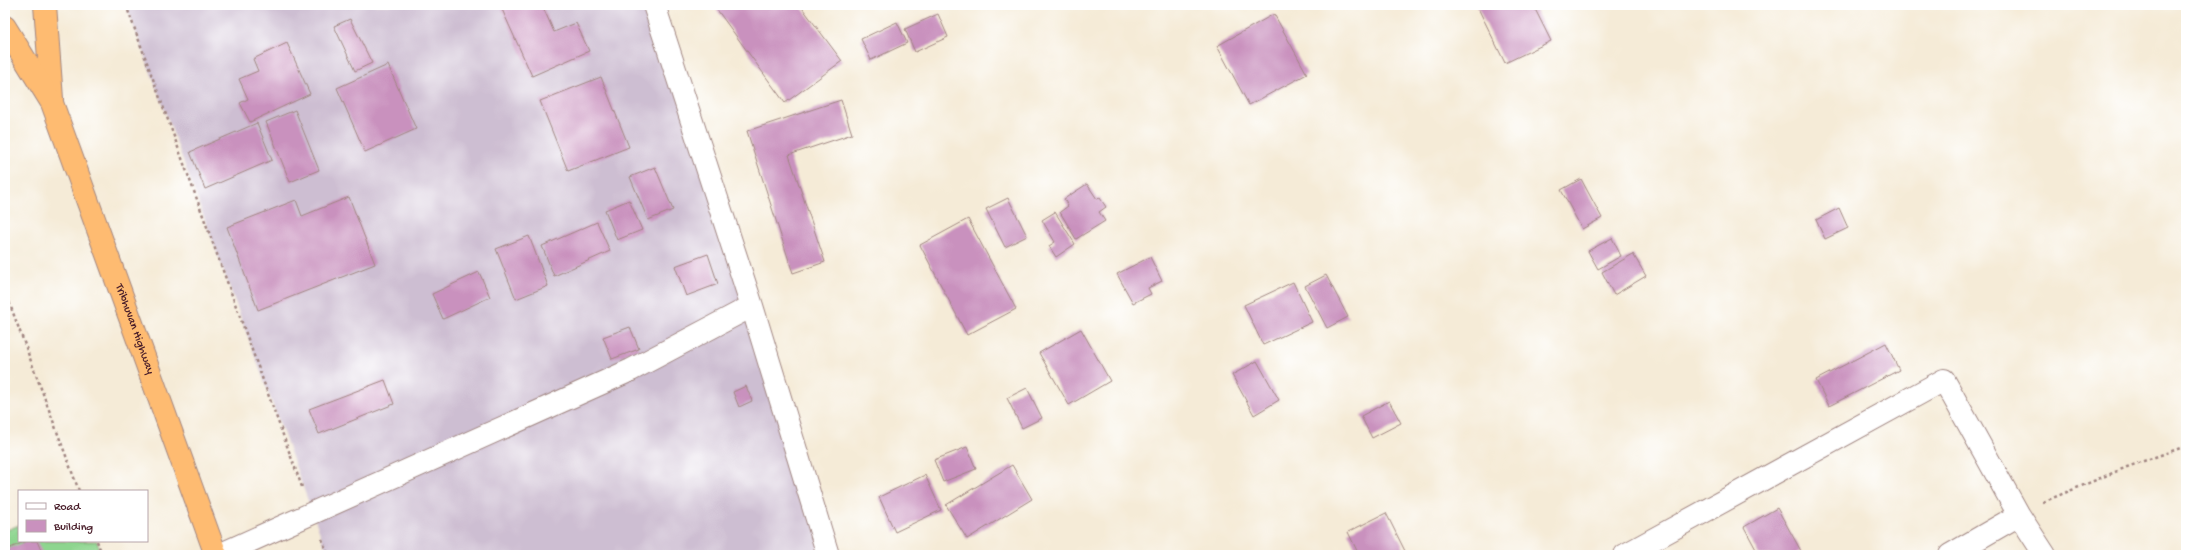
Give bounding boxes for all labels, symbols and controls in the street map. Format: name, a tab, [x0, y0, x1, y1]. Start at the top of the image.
street label: Tribhuvan Highway	[111, 281, 157, 376]
legend	[18, 490, 148, 542]
text: Road	[54, 501, 81, 515]
text: Building	[53, 521, 93, 535]

